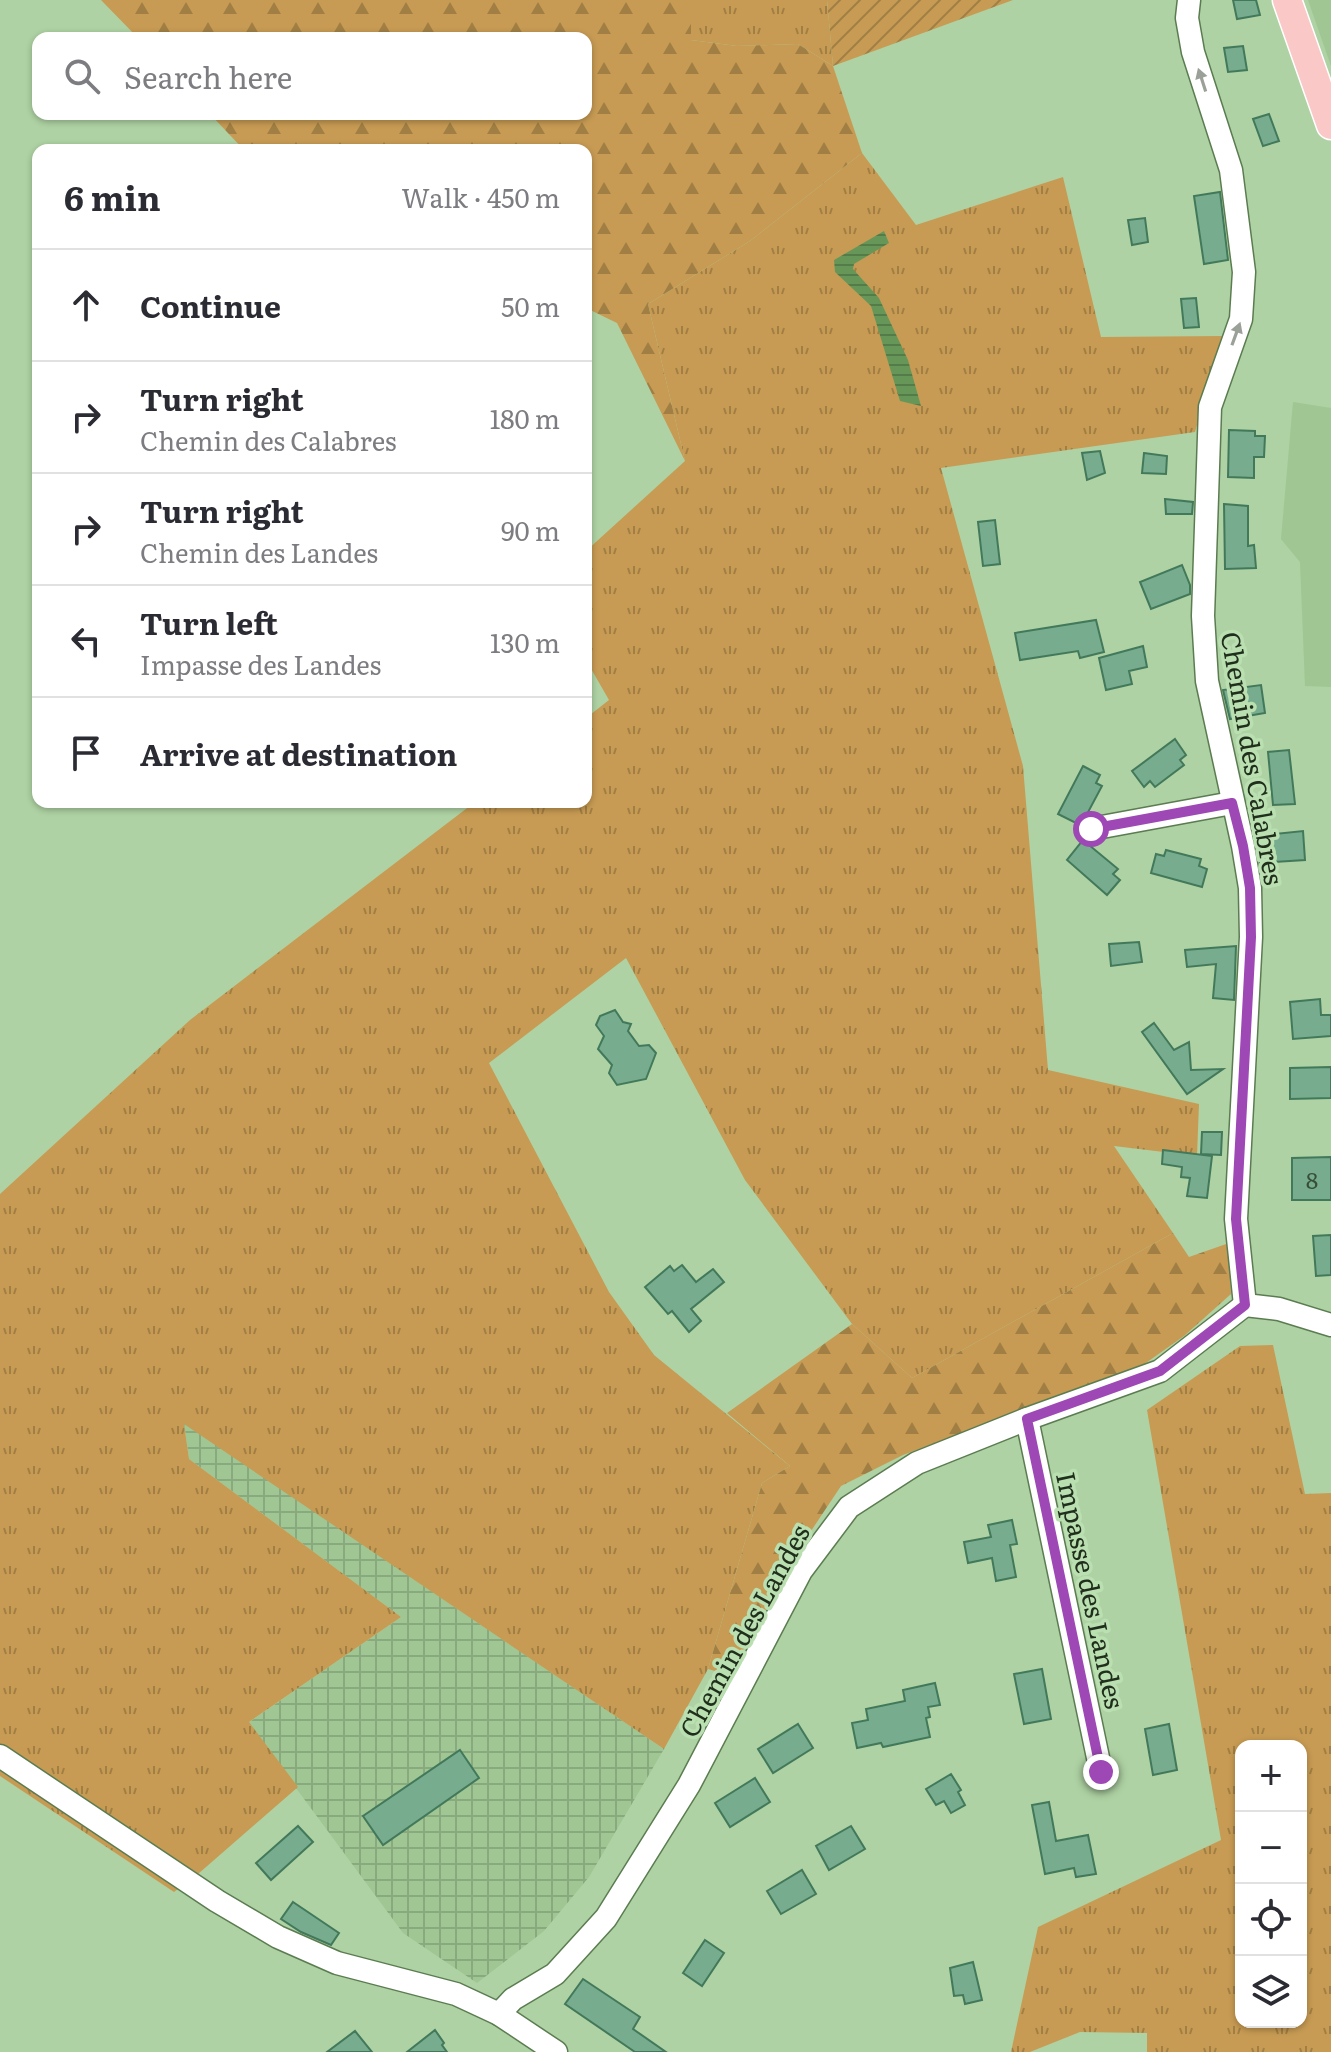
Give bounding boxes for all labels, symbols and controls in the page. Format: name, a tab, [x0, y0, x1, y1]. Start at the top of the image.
search box	[32, 32, 592, 120]
icon: search	[60, 54, 104, 98]
text: Search here	[124, 54, 292, 98]
one-way arrow	[1195, 68, 1208, 92]
text: 6 min	[64, 171, 161, 221]
text: Walk · 450 m	[401, 177, 560, 216]
icon: ahead	[64, 283, 108, 327]
text: Continue	[140, 283, 281, 327]
text: 50 m	[501, 286, 560, 325]
one-way arrow	[1230, 322, 1243, 346]
text: Turn right	[140, 376, 304, 420]
icon: right	[64, 395, 108, 439]
text: 180 m	[490, 398, 560, 437]
text: Chemin des Calabres	[140, 420, 397, 459]
text: Turn right	[140, 488, 304, 532]
icon: right	[64, 507, 108, 551]
text: 90 m	[501, 510, 560, 549]
text: Chemin des Landes	[140, 532, 378, 571]
text: Turn left	[140, 600, 278, 644]
icon: left	[64, 619, 108, 663]
text: 130 m	[490, 622, 560, 661]
street label: Chemin des Calabres	[1213, 628, 1295, 888]
text: Impasse des Landes	[140, 644, 381, 683]
icon: arrive	[64, 731, 108, 775]
text: Arrive at destination	[140, 731, 457, 775]
route start	[1073, 811, 1109, 847]
house number: 8	[1306, 1163, 1318, 1196]
street label: Impasse des Landes	[1048, 1468, 1136, 1712]
street label: Chemin des Landes	[668, 1516, 818, 1744]
map controls	[1235, 1740, 1307, 2028]
button: +	[1235, 1740, 1307, 1812]
route end	[1083, 1754, 1119, 1790]
button: −	[1235, 1812, 1307, 1884]
button: locate	[1235, 1884, 1307, 1956]
button: layers	[1235, 1956, 1307, 2028]

